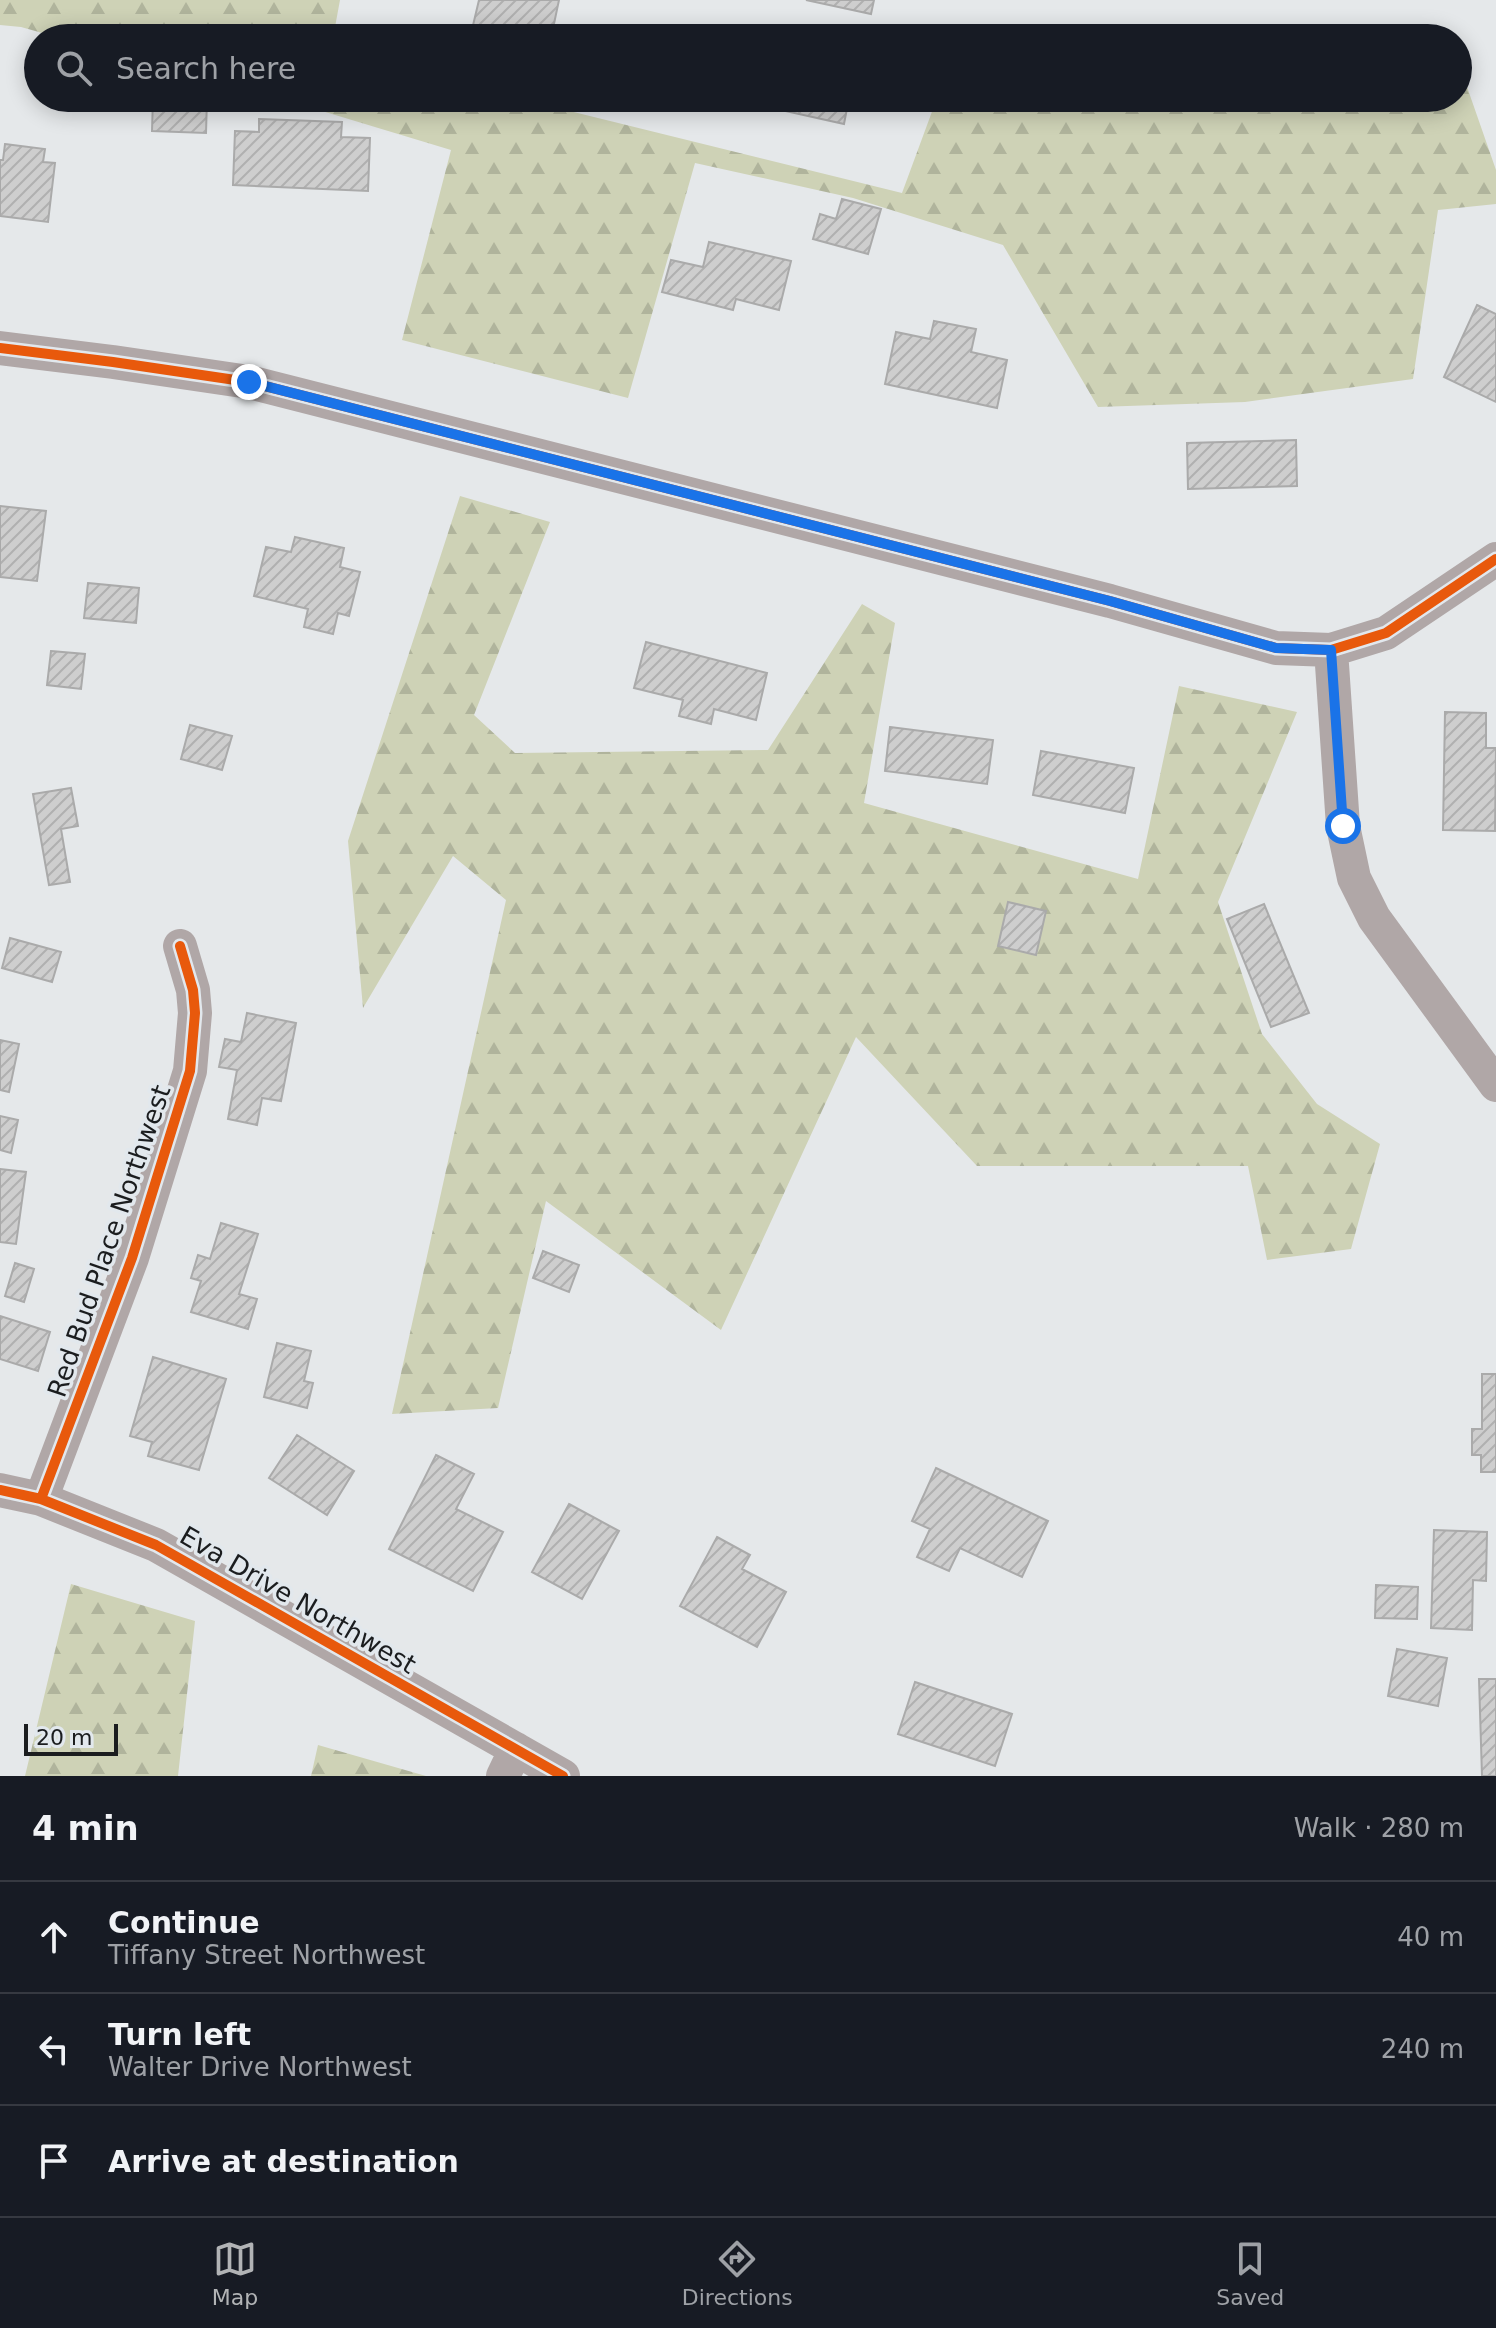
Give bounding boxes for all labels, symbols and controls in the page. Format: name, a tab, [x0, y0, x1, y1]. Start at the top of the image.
search box	[24, 24, 1472, 112]
icon: search	[52, 46, 96, 90]
text: Search here	[116, 51, 296, 86]
route end	[231, 364, 267, 400]
route start	[1325, 808, 1361, 844]
street label: Red Bud Place Northwest	[41, 1081, 177, 1401]
street label: Eva Drive Northwest	[175, 1520, 421, 1680]
scale bar	[24, 1720, 118, 1756]
text: 20 m	[36, 1725, 92, 1750]
text: 4 min	[32, 1808, 139, 1848]
text: Walk · 280 m	[1294, 1813, 1464, 1843]
text: Continue	[108, 1905, 260, 1940]
icon: ahead	[32, 1915, 76, 1959]
text: 40 m	[1397, 1922, 1464, 1952]
text: Tiffany Street Northwest	[108, 1940, 425, 1970]
text: Turn left	[108, 2017, 251, 2052]
icon: left	[32, 2027, 76, 2071]
text: 240 m	[1381, 2034, 1464, 2064]
text: Walter Drive Northwest	[108, 2052, 412, 2082]
icon: arrive	[32, 2139, 76, 2183]
text: Arrive at destination	[108, 2144, 459, 2179]
tab: Map	[212, 2237, 258, 2310]
tab: Directions	[682, 2237, 793, 2310]
tab: Saved	[1216, 2237, 1284, 2310]

